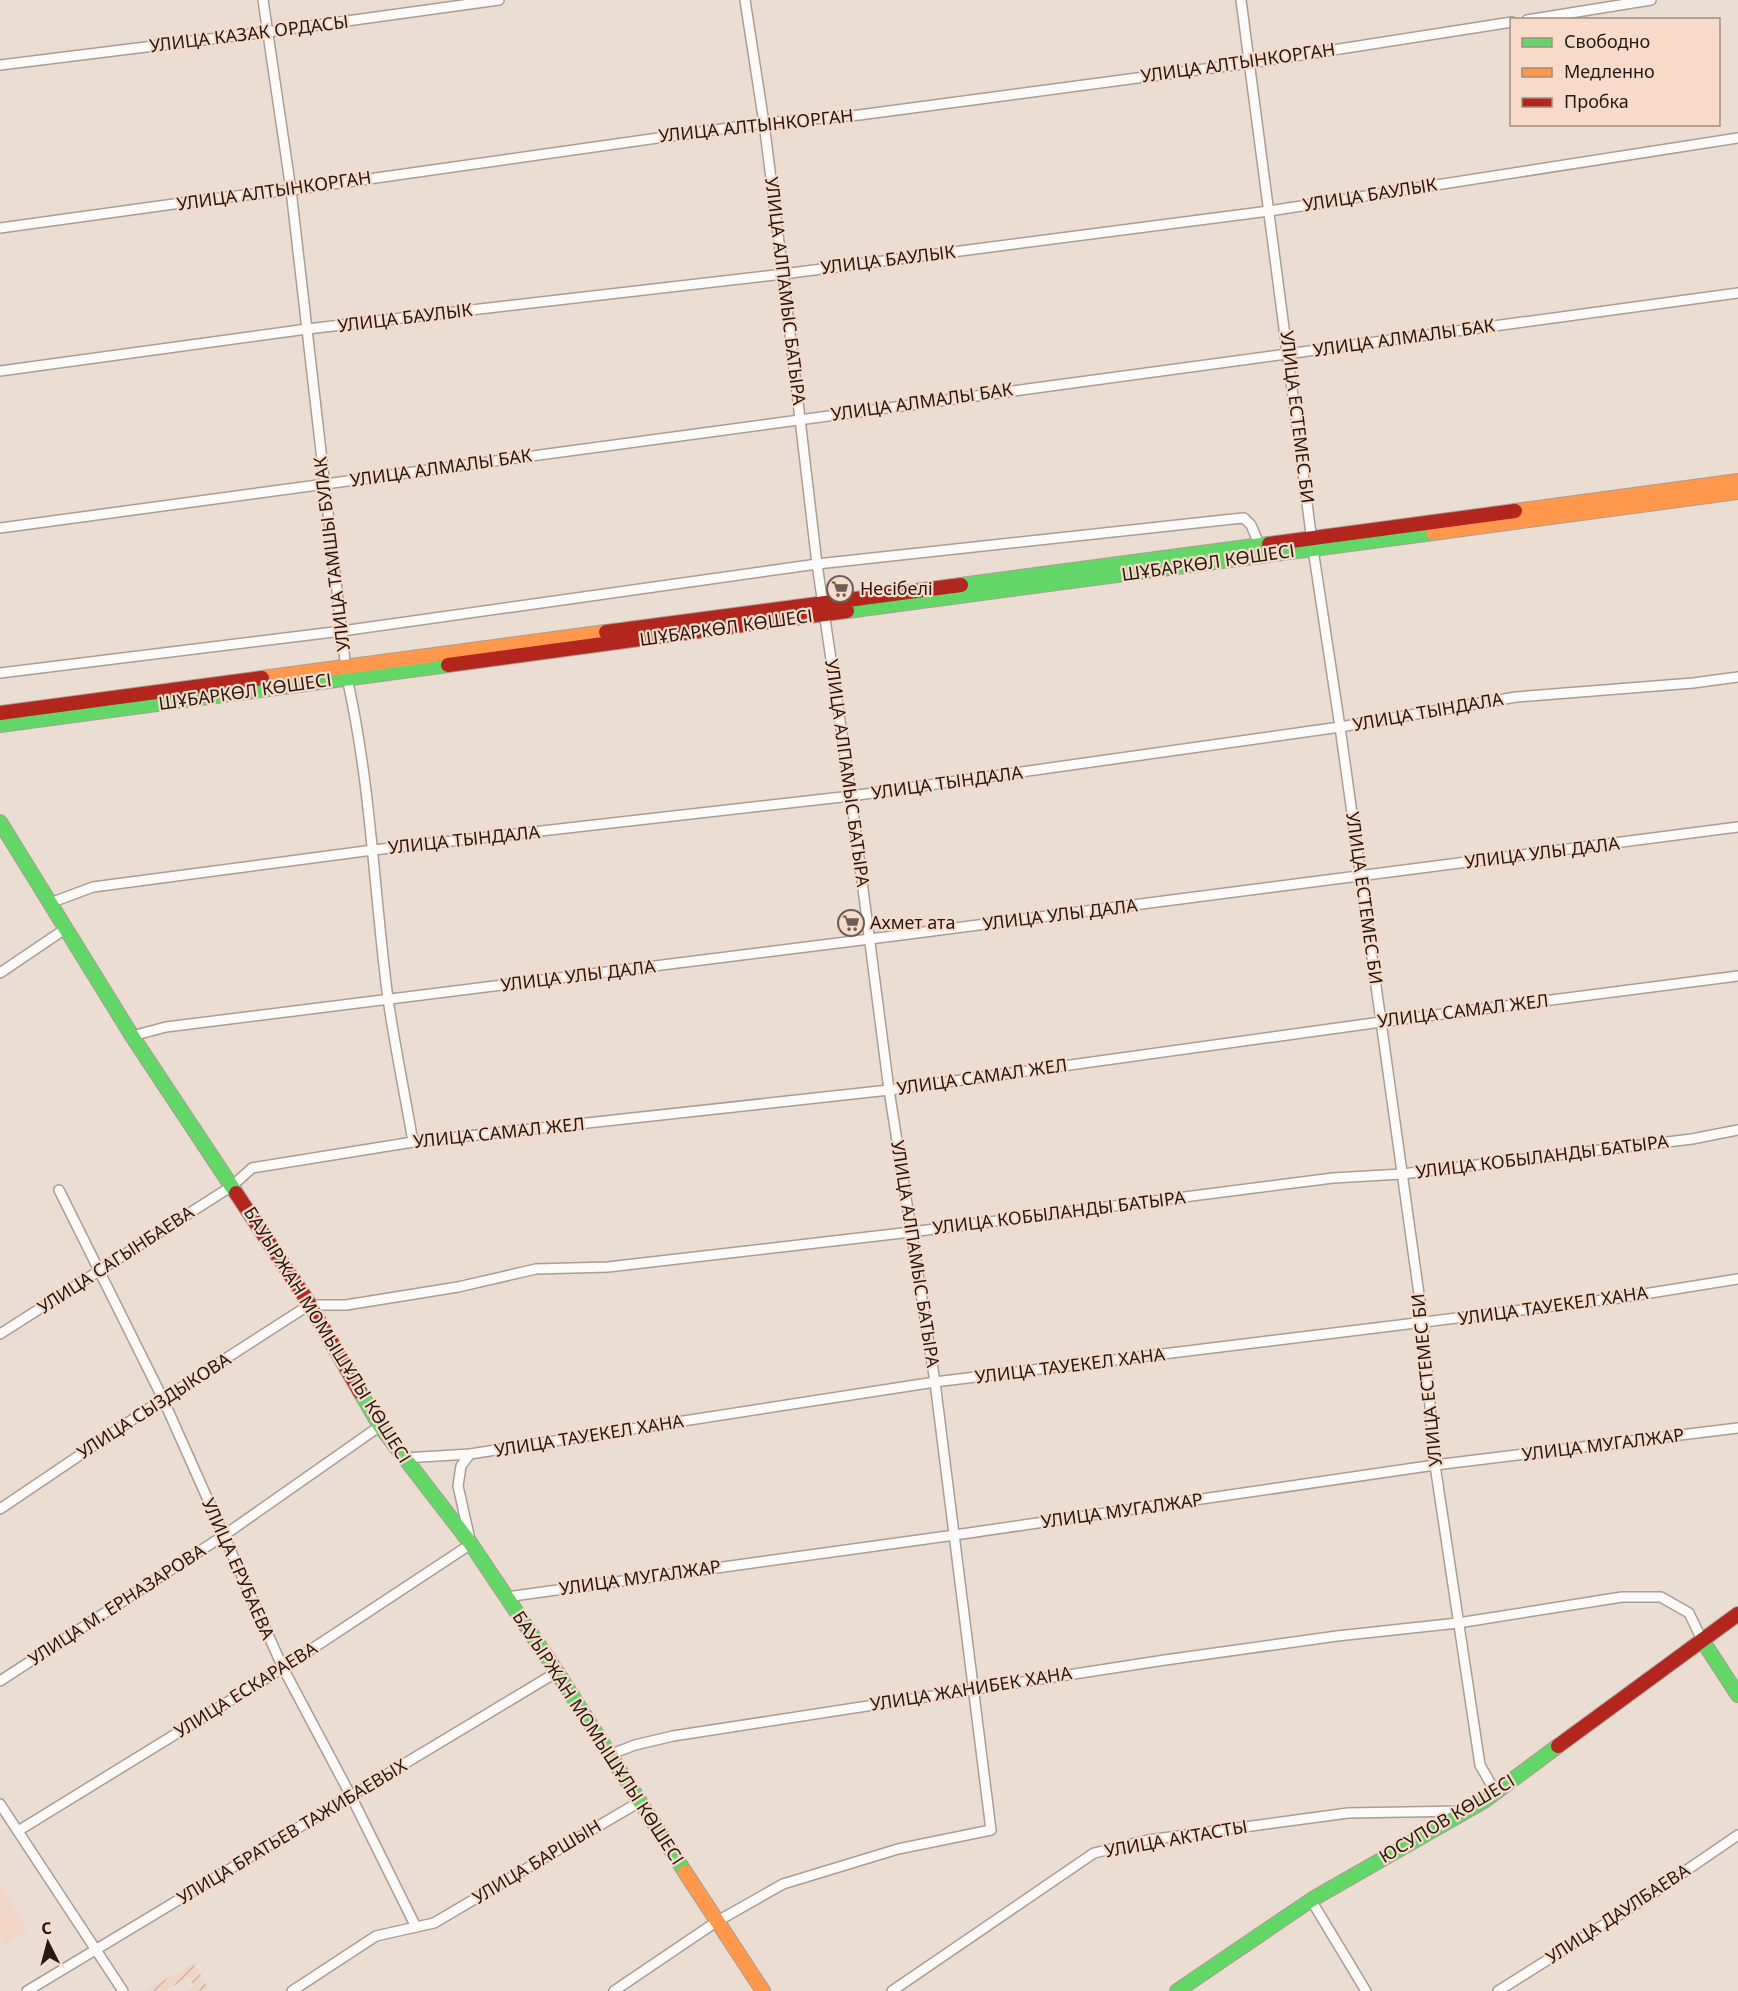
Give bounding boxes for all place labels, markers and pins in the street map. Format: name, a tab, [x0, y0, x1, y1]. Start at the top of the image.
supermarket icon: Несібелі	[825, 574, 855, 604]
place label: Несібелі	[860, 576, 933, 600]
supermarket icon: Ахмет ата	[836, 908, 866, 938]
place label: Ахмет ата	[870, 910, 956, 934]

